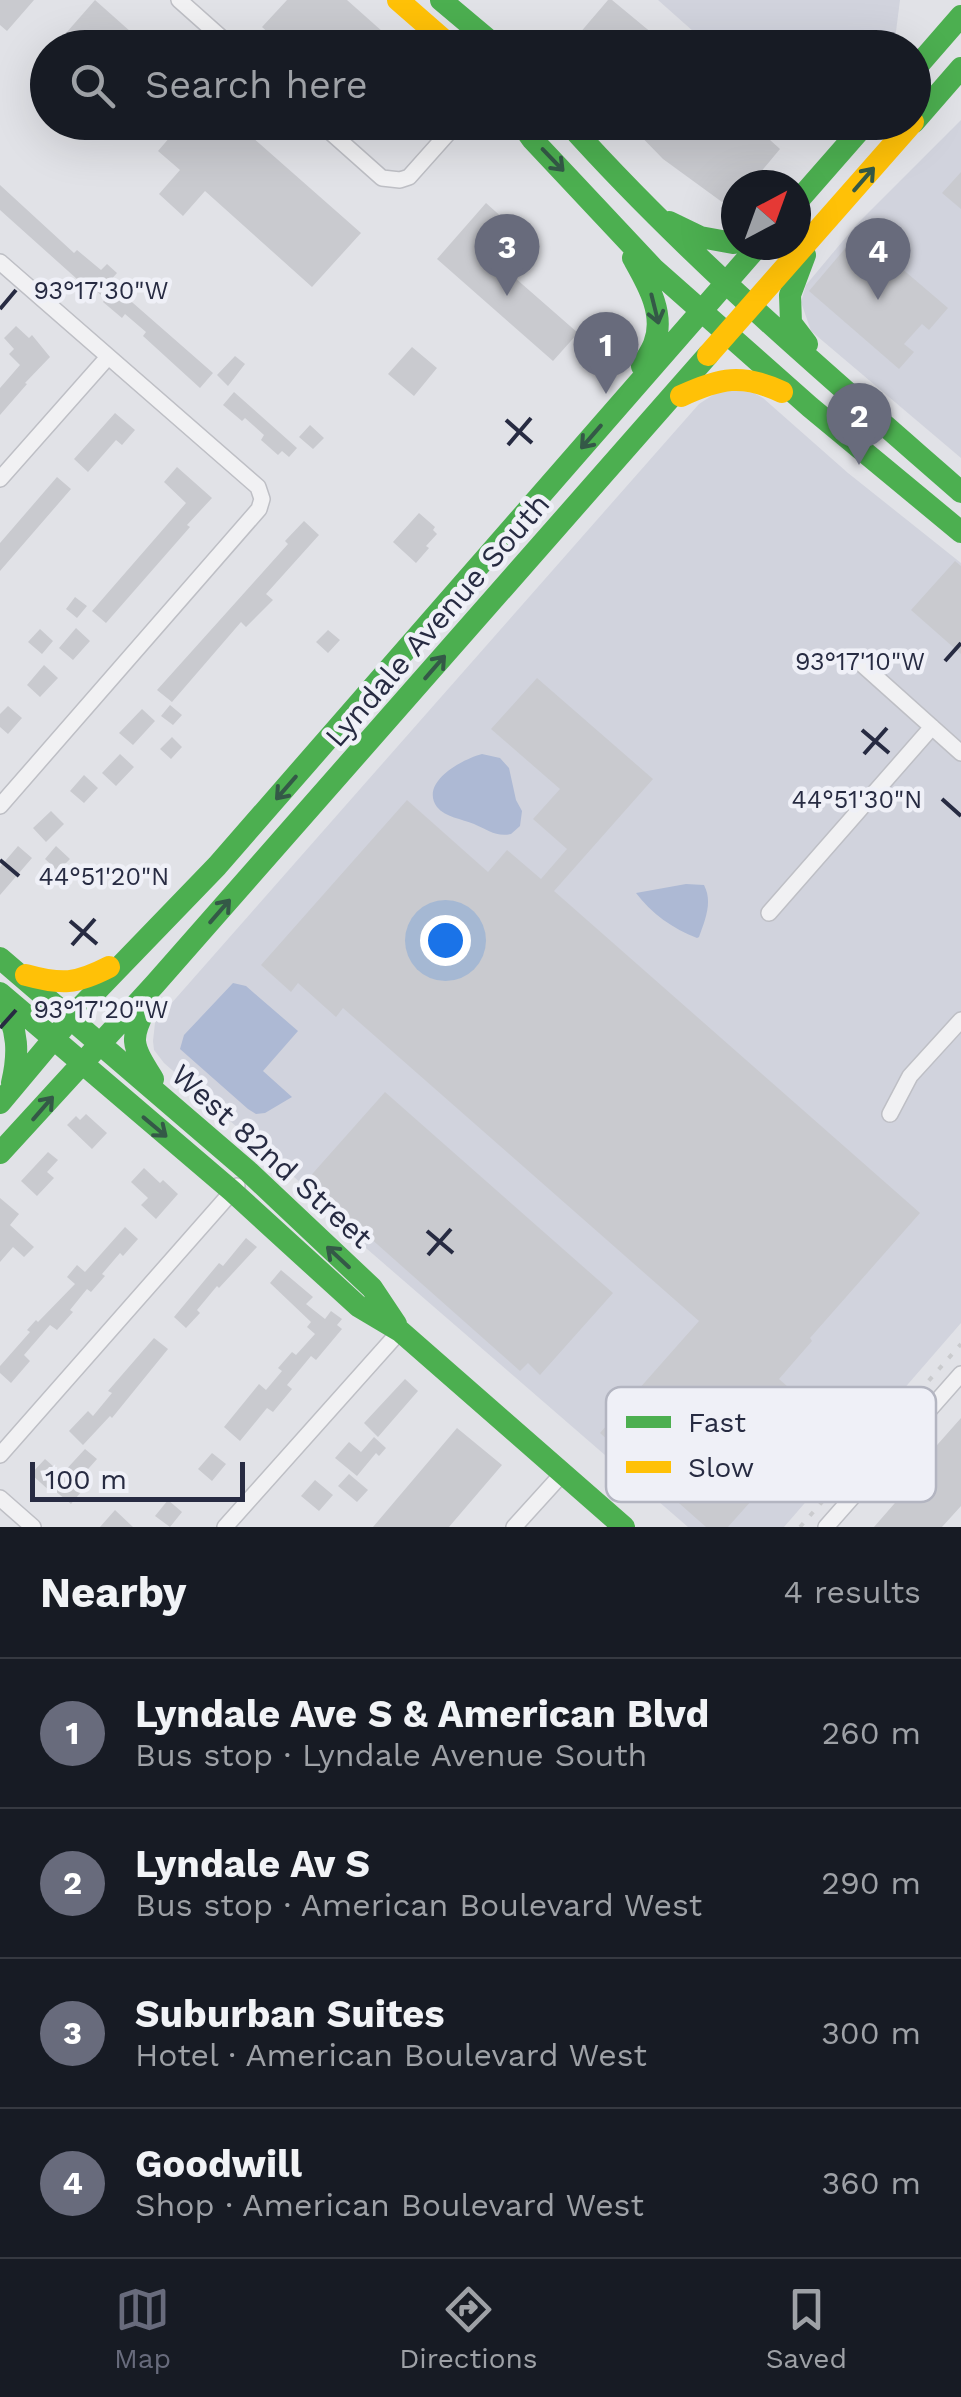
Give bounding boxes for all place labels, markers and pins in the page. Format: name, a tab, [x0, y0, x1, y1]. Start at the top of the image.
pin: 3	[474, 214, 540, 296]
pin: 4	[846, 218, 910, 300]
pin: 1	[574, 312, 638, 394]
pin: 2	[826, 382, 892, 465]

